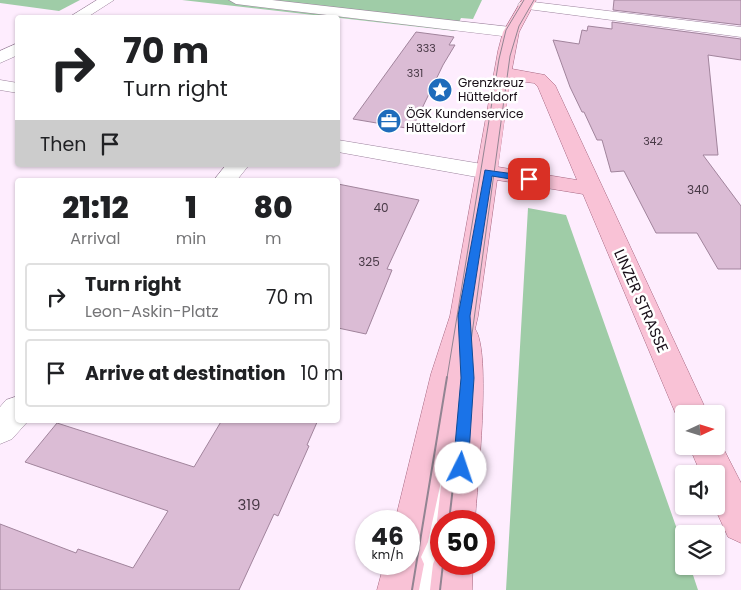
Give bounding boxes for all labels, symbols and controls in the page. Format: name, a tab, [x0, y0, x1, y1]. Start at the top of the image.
text: 70 m	[123, 26, 209, 75]
icon: right	[40, 35, 105, 100]
house number: 333	[416, 40, 436, 56]
house number: 331	[407, 65, 423, 81]
text: Turn right	[123, 73, 228, 104]
place label: Grenzkreuz Hütteldorf	[458, 74, 524, 105]
place icon: Grenzkreuz Hütteldorf	[427, 77, 453, 103]
place label: ÖGK Kundenservice Hütteldorf	[406, 105, 524, 136]
office icon: ÖGK Kundenservice Hütteldorf	[376, 108, 402, 134]
icon: arrive	[96, 130, 124, 158]
text: Then	[40, 131, 86, 158]
house number: 342	[643, 133, 663, 149]
pin	[508, 158, 550, 200]
icon: arrive	[515, 165, 543, 193]
house number: 340	[687, 181, 709, 198]
text: 21:12	[62, 186, 129, 229]
text: 1	[185, 186, 197, 229]
text: 80	[254, 186, 293, 229]
house number: 40	[373, 199, 389, 216]
text: Arrival	[70, 227, 121, 250]
text: min	[176, 227, 206, 250]
text: m	[265, 227, 281, 250]
street label: LINZER STRASSE	[609, 246, 674, 356]
house number: 325	[358, 253, 380, 270]
text: Turn right	[85, 271, 181, 298]
icon: right	[42, 283, 70, 311]
text: 70 m	[266, 284, 313, 311]
text: Leon-Askin-Platz	[85, 300, 219, 323]
icon: arrive	[42, 359, 70, 387]
text: Arrive at destination	[85, 360, 286, 387]
text: 10 m	[301, 360, 343, 387]
north arrow	[675, 405, 725, 455]
map controls	[675, 405, 725, 575]
position arrow	[434, 441, 486, 493]
button: sound	[675, 465, 725, 515]
house number: 319	[237, 494, 261, 515]
speed limit sign: 50	[430, 510, 495, 575]
text: 46	[371, 519, 404, 554]
button: layers	[675, 525, 725, 575]
text: km/h	[372, 546, 403, 563]

